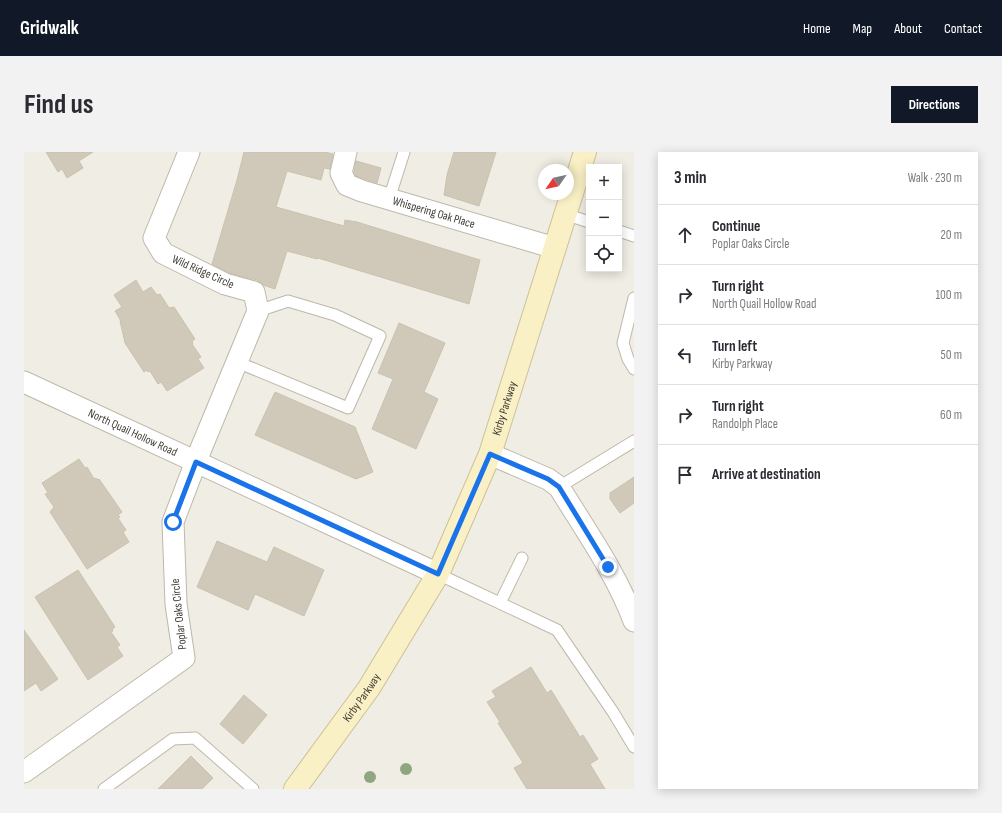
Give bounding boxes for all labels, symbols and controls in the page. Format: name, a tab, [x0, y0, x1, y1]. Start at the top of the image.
text: Gridwalk	[20, 17, 79, 40]
text: Home	[803, 20, 831, 37]
text: Map	[853, 20, 872, 37]
text: About	[894, 20, 922, 37]
text: Contact	[944, 20, 982, 37]
button: Directions	[891, 86, 978, 123]
text: Find us	[24, 88, 93, 121]
north arrow	[538, 164, 574, 200]
map controls	[586, 164, 622, 272]
button: +	[586, 164, 622, 200]
text: 3 min	[674, 168, 707, 188]
text: Walk · 230 m	[908, 170, 962, 186]
street label: Whispering Oak Place	[391, 193, 477, 232]
button: −	[586, 200, 622, 236]
text: Continue	[712, 217, 761, 236]
icon: ahead	[674, 224, 696, 246]
text: 20 m	[940, 227, 962, 243]
button: locate	[586, 236, 622, 272]
text: Poplar Oaks Circle	[712, 236, 789, 252]
street label: Wild Ridge Circle	[170, 252, 237, 292]
text: Turn right	[712, 277, 764, 296]
icon: right	[674, 284, 696, 306]
text: 100 m	[935, 287, 962, 303]
text: North Quail Hollow Road	[712, 296, 816, 312]
text: Turn left	[712, 337, 757, 356]
icon: left	[674, 344, 696, 366]
text: 50 m	[941, 347, 962, 363]
text: Kirby Parkway	[712, 356, 773, 372]
street label: Kirby Parkway	[489, 379, 520, 437]
text: Turn right	[712, 397, 764, 416]
icon: right	[674, 404, 696, 426]
street label: North Quail Hollow Road	[86, 405, 180, 460]
text: 60 m	[940, 407, 962, 423]
text: Randolph Place	[712, 416, 778, 432]
icon: arrive	[674, 464, 696, 486]
text: Arrive at destination	[712, 465, 821, 484]
route start	[164, 513, 182, 531]
route end	[599, 558, 617, 576]
street label: Poplar Oaks Circle	[168, 578, 190, 650]
street label: Kirby Parkway	[339, 670, 384, 725]

